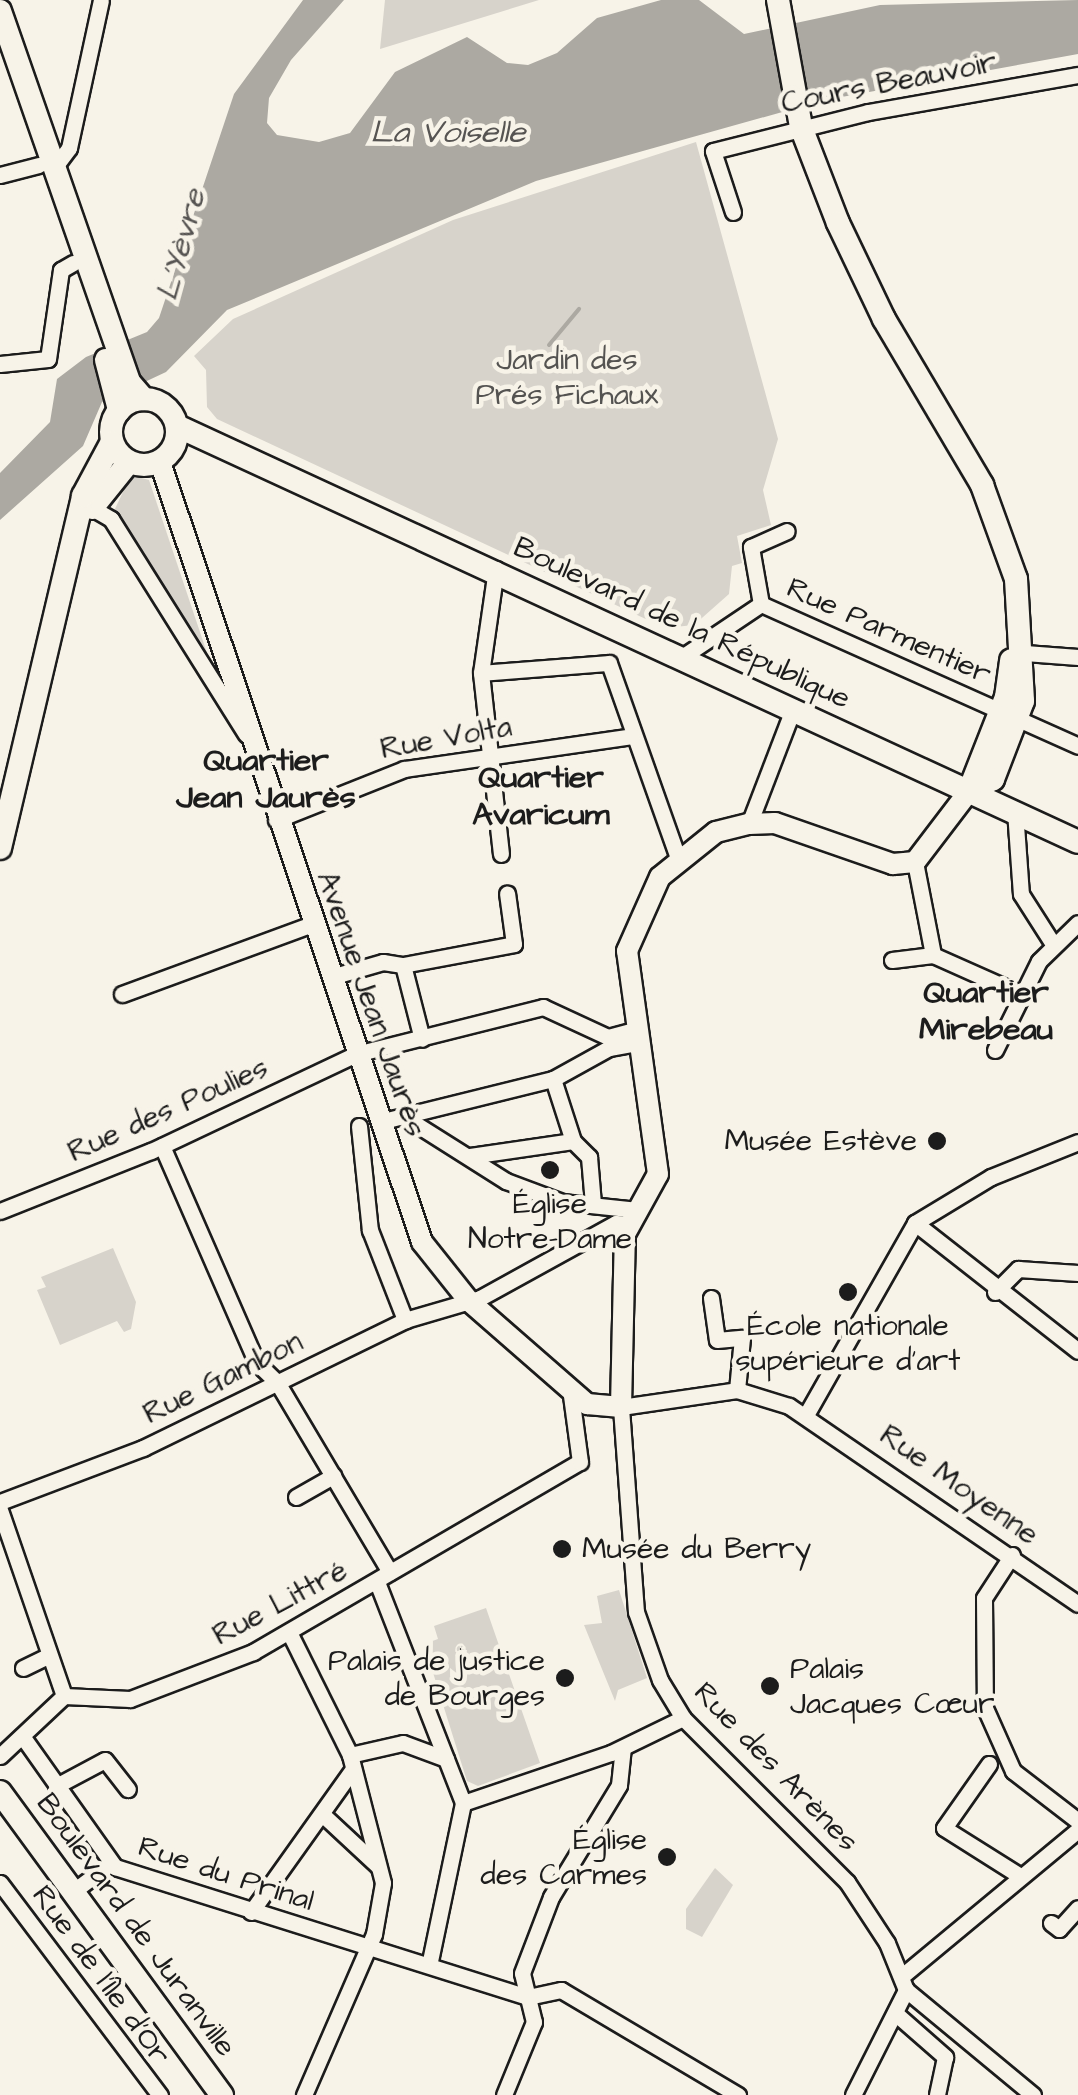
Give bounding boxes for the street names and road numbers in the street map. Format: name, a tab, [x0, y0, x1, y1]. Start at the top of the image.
street label: Cours Beauvoir	[778, 44, 1000, 122]
street label: Boulevard de la République	[508, 529, 856, 717]
street label: Rue Parmentier	[781, 570, 997, 692]
street label: Rue Volta	[378, 709, 514, 767]
street label: Avenue Jean Jaurès	[309, 867, 433, 1141]
street label: Rue des Poulies	[62, 1050, 274, 1170]
street label: Rue Gambon	[137, 1324, 309, 1432]
street label: Rue Moyenne	[873, 1417, 1045, 1553]
street label: Rue Littré	[207, 1553, 353, 1653]
street label: Rue des Arènes	[686, 1675, 866, 1859]
street label: Boulevard de Juranville	[28, 1786, 244, 2064]
street label: Rue du Prinal	[134, 1829, 318, 1919]
street label: Rue de l'Île d'Or	[24, 1878, 178, 2072]

